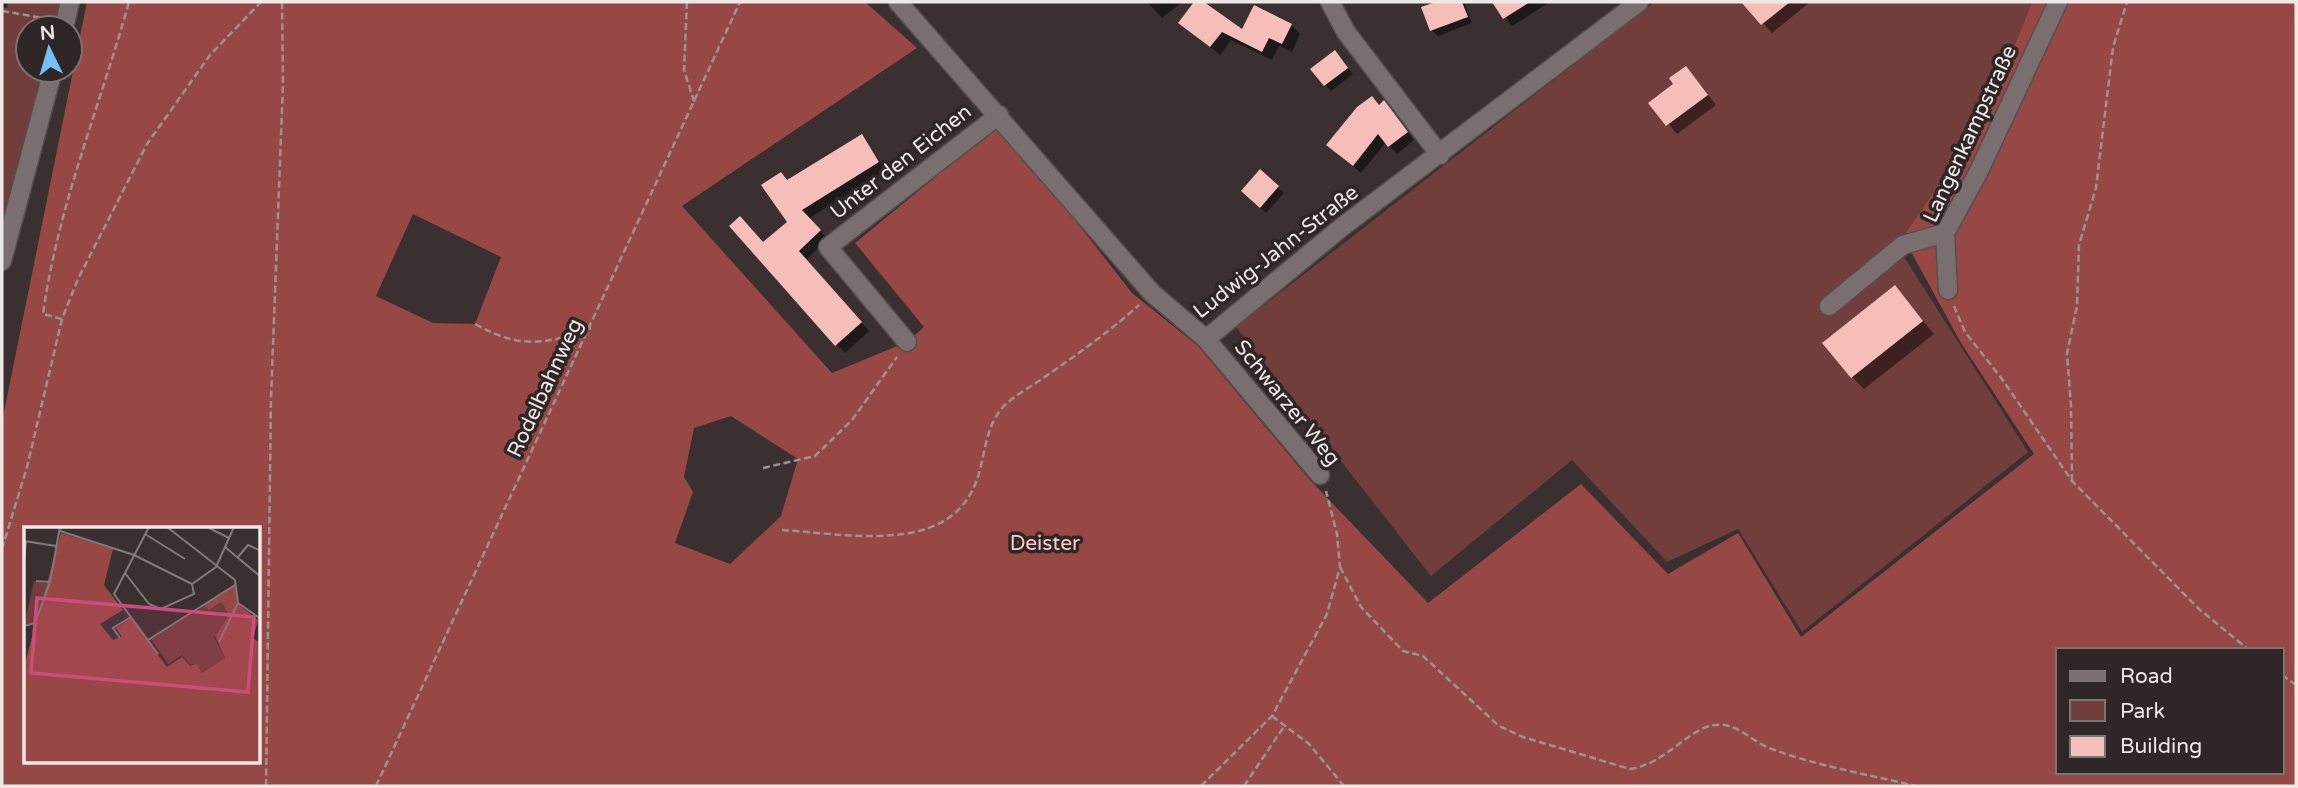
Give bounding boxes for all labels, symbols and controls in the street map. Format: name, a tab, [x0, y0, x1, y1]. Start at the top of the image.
north arrow	[14, 14, 84, 84]
text: N	[39, 21, 56, 45]
street label: Langenkampstraße	[1918, 41, 2022, 227]
street label: Unter den Eichen	[826, 99, 976, 225]
street label: Ludwig-Jahn-Straße	[1189, 180, 1363, 324]
street label: Rodelbahnweg	[502, 315, 588, 461]
street label: Schwarzer Weg	[1229, 335, 1345, 471]
inset map	[24, 527, 261, 764]
park label: Deister	[1010, 531, 1080, 556]
legend	[2056, 648, 2284, 774]
text: Road	[2120, 664, 2173, 689]
text: Park	[2120, 699, 2165, 724]
text: Building	[2120, 734, 2202, 759]

